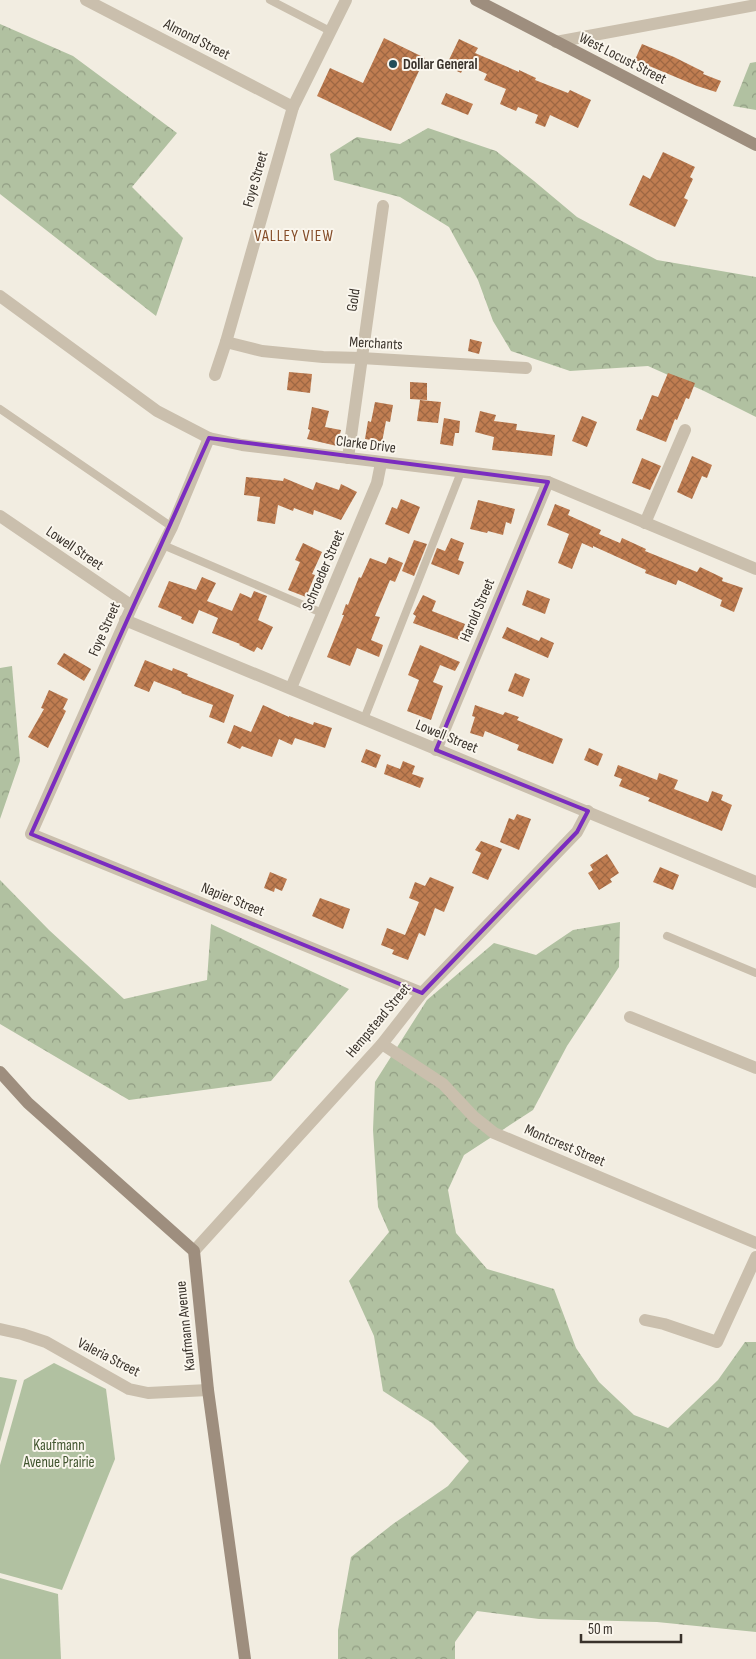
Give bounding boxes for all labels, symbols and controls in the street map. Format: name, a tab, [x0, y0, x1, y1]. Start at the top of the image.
street label: Almond Street	[159, 14, 234, 64]
street label: West Locust Street	[576, 28, 670, 89]
place label: Dollar General	[403, 55, 478, 74]
marker: Dollar General	[387, 58, 399, 70]
street label: Foye Street	[238, 149, 273, 209]
district label: VALLEY VIEW	[254, 227, 334, 246]
street label: Gold	[343, 287, 364, 313]
street label: Merchants	[349, 333, 403, 354]
street label: Clarke Drive	[335, 431, 397, 458]
street label: Lowell Street	[42, 522, 108, 575]
street label: Schroeder Street	[298, 527, 349, 613]
street label: Harold Street	[456, 575, 499, 645]
street label: Foye Street	[84, 599, 125, 659]
street label: Lowell Street	[413, 715, 481, 758]
street label: Napier Street	[198, 878, 268, 921]
street label: Hempstead Street	[342, 979, 415, 1061]
street label: Montcrest Street	[521, 1120, 609, 1171]
street label: Kaufmann Avenue	[171, 1280, 200, 1372]
street label: Valeria Street	[74, 1334, 144, 1381]
park label: Kaufmann Avenue Prairie	[22, 1436, 95, 1472]
scale bar	[581, 1612, 681, 1644]
text: 50 m	[588, 1620, 613, 1639]

